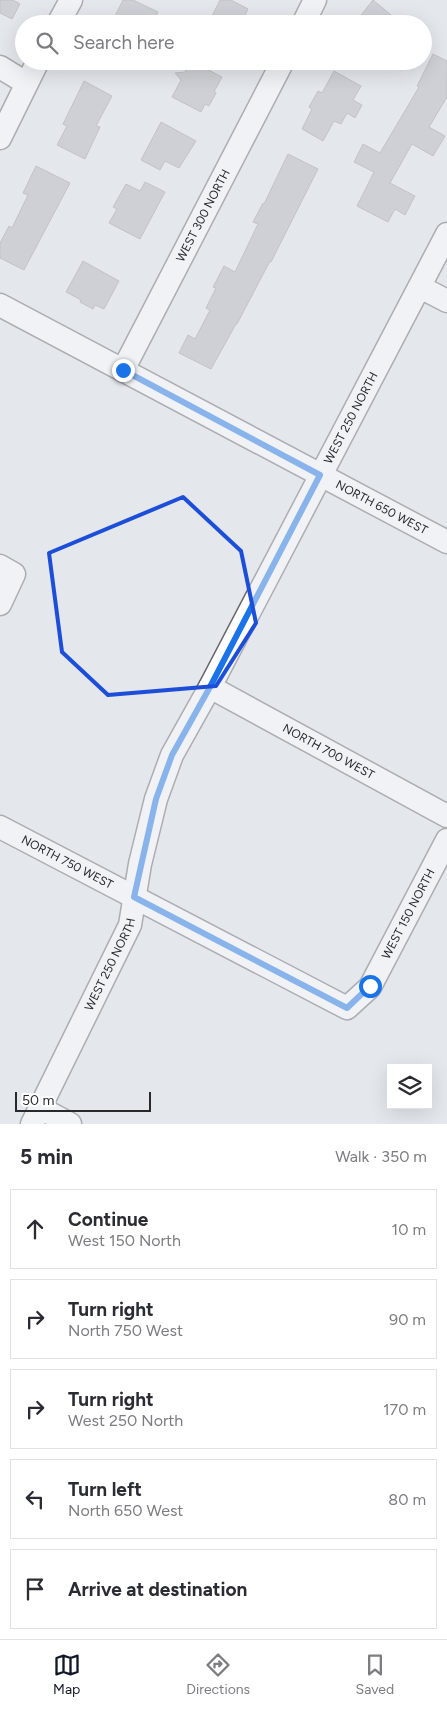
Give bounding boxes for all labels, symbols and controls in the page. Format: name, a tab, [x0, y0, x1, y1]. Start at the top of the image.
search box	[15, 15, 432, 70]
icon: search	[33, 29, 61, 57]
text: Search here	[73, 31, 175, 54]
street label: WEST 300 NORTH	[173, 167, 233, 264]
route end	[112, 359, 135, 382]
street label: WEST 250 NORTH	[321, 370, 381, 466]
street label: NORTH 650 WEST	[333, 477, 430, 538]
street label: NORTH 700 WEST	[280, 721, 377, 782]
street label: NORTH 750 WEST	[19, 833, 116, 892]
street label: WEST 150 NORTH	[379, 866, 438, 961]
street label: WEST 250 NORTH	[82, 917, 138, 1013]
route start	[359, 975, 382, 998]
map controls	[387, 1064, 432, 1109]
button: layers	[387, 1064, 432, 1109]
scale bar	[15, 1089, 151, 1112]
text: 50 m	[22, 1092, 54, 1109]
text: 5 min	[20, 1144, 73, 1169]
text: Walk · 350 m	[335, 1147, 427, 1166]
text: Continue	[68, 1208, 148, 1231]
icon: ahead	[21, 1215, 49, 1243]
text: 10 m	[392, 1220, 426, 1239]
text: West 150 North	[68, 1231, 181, 1250]
text: Turn right	[68, 1298, 154, 1321]
icon: right	[21, 1305, 49, 1333]
text: 90 m	[389, 1310, 426, 1329]
text: North 750 West	[68, 1321, 183, 1340]
text: Turn right	[68, 1388, 154, 1411]
icon: right	[21, 1395, 49, 1423]
text: 170 m	[383, 1400, 426, 1419]
text: West 250 North	[68, 1411, 183, 1430]
text: Turn left	[68, 1478, 142, 1501]
icon: left	[21, 1485, 49, 1513]
text: 80 m	[388, 1490, 426, 1509]
text: North 650 West	[68, 1501, 183, 1520]
icon: arrive	[21, 1575, 49, 1603]
text: Arrive at destination	[68, 1578, 247, 1601]
tab: Map	[53, 1651, 81, 1698]
tab: Directions	[186, 1651, 250, 1698]
tab: Saved	[356, 1651, 394, 1698]

